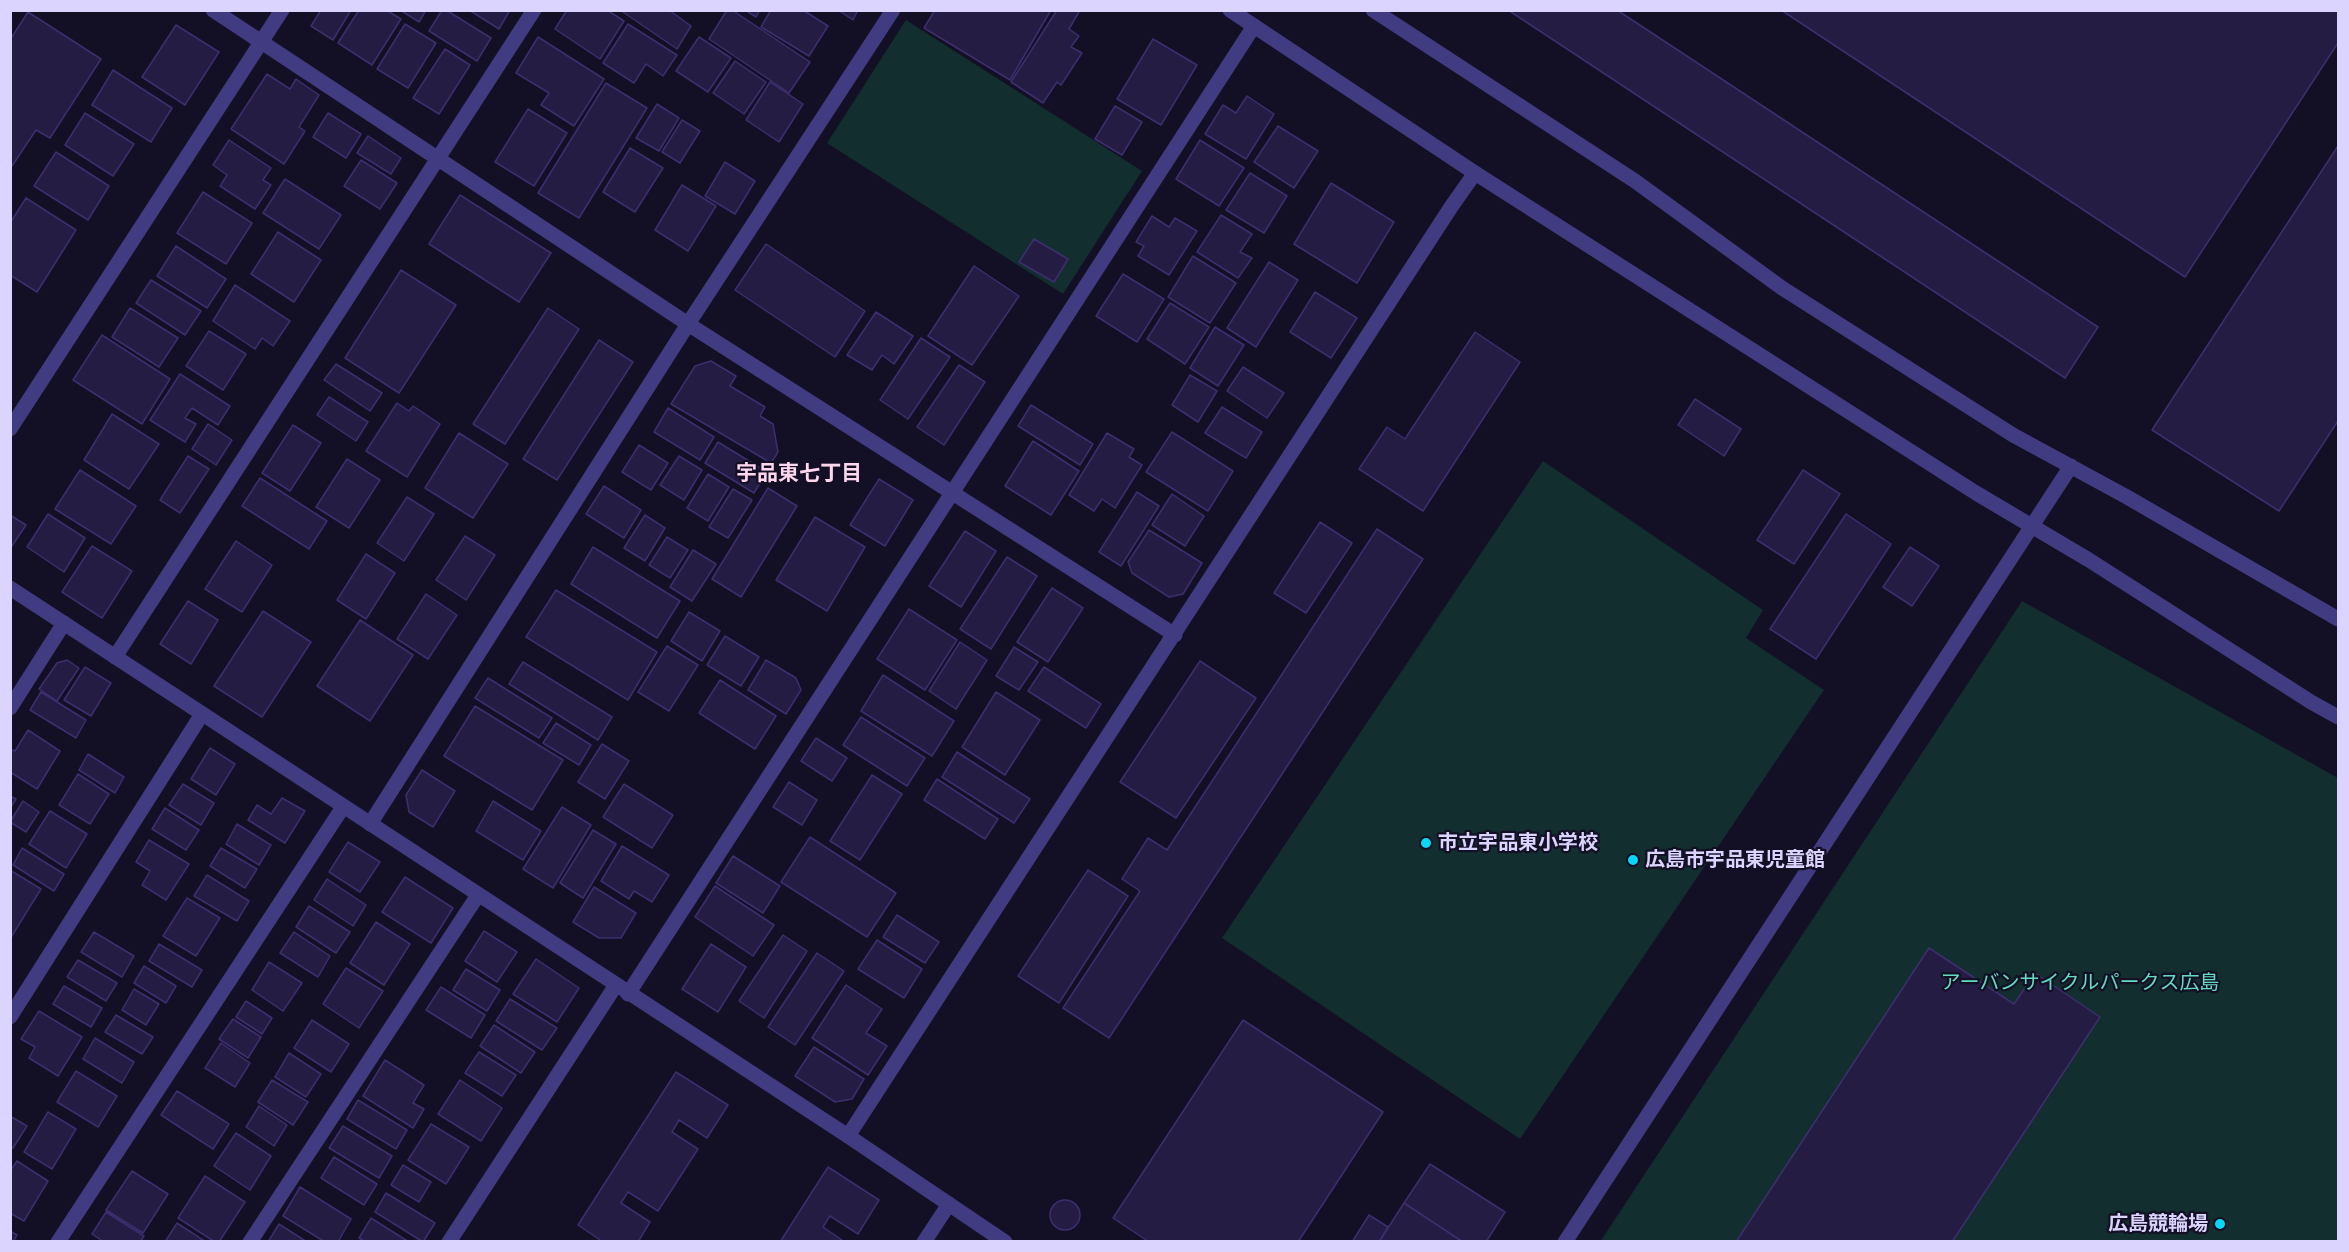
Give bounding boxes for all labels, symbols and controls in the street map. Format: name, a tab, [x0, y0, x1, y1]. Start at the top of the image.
district label: 宇品東七丁目	[736, 461, 862, 487]
place label: 市立宇品東小学校	[1438, 831, 1598, 855]
marker: 市立宇品東小学校	[1419, 836, 1433, 850]
place label: 広島市宇品東児童館	[1645, 848, 1825, 872]
marker: 広島市宇品東児童館	[1626, 853, 1640, 867]
park label: アーバンサイクルパークス広島	[1941, 971, 2219, 995]
place label: 広島競輪場	[2108, 1212, 2208, 1236]
marker: 広島競輪場	[2213, 1217, 2227, 1231]

